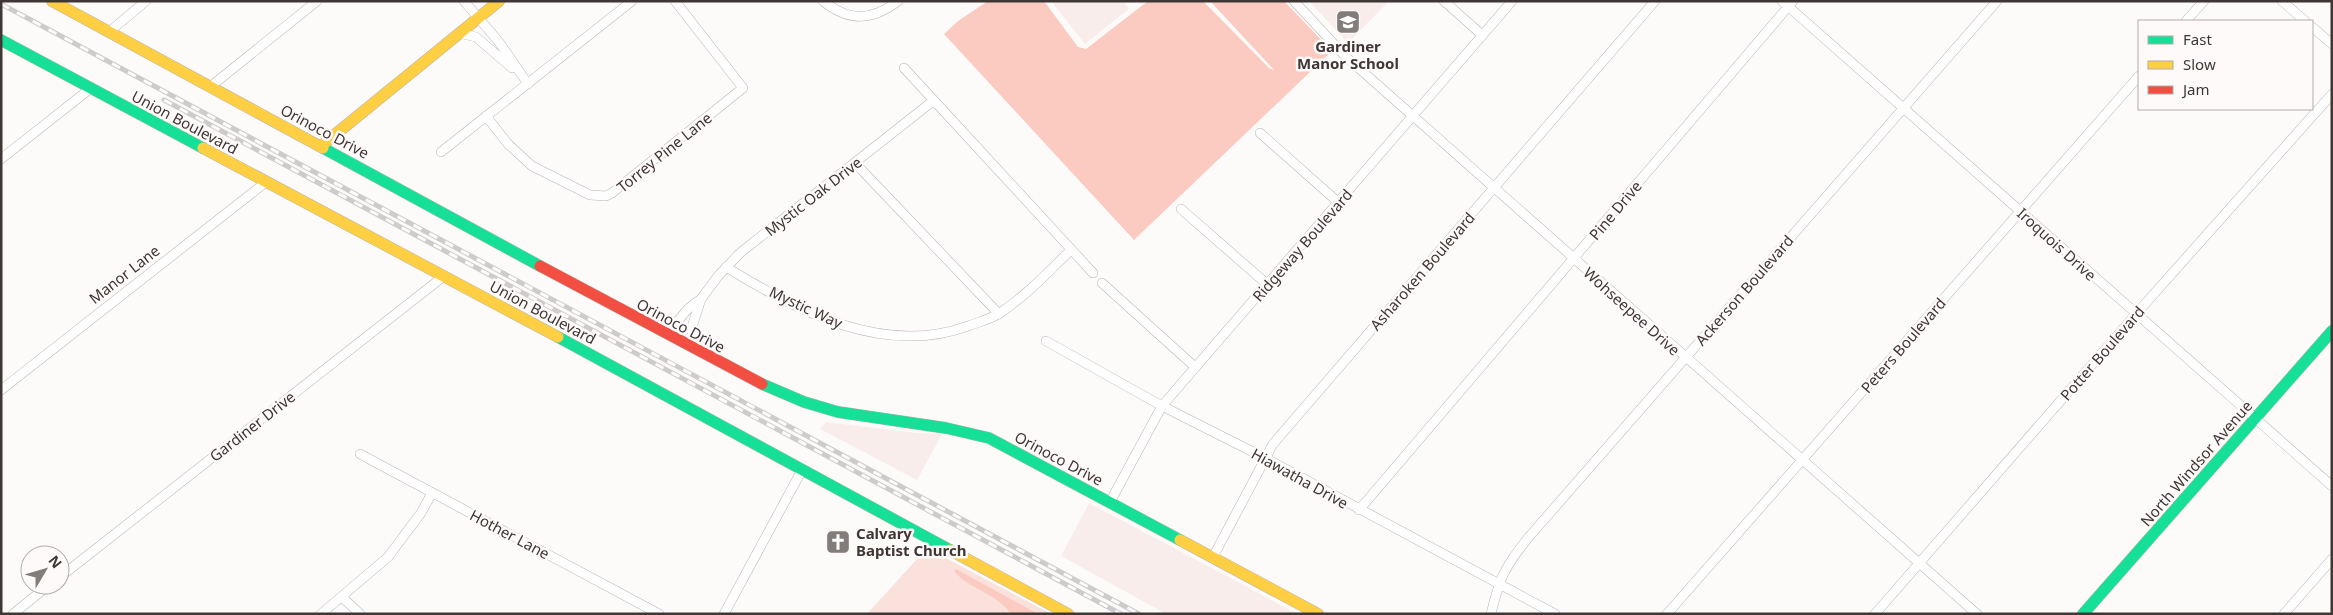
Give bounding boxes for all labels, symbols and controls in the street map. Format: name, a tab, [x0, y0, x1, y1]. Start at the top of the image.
school or university icon: Gardiner Manor School	[1335, 9, 1361, 35]
legend	[2138, 20, 2313, 110]
text: Fast	[2183, 29, 2212, 49]
place label: Gardiner Manor School	[1297, 36, 1399, 73]
text: Slow	[2183, 54, 2216, 74]
text: Jam	[2181, 79, 2210, 99]
street label: Union Boulevard	[128, 86, 242, 158]
street label: Orinoco Drive	[277, 99, 373, 163]
street label: Torrey Pine Lane	[612, 107, 716, 197]
street label: Mystic Oak Drive	[760, 152, 866, 240]
street label: Pine Drive	[1584, 176, 1646, 244]
street label: Ridgeway Boulevard	[1248, 185, 1356, 305]
street label: Iroquois Drive	[2013, 203, 2101, 285]
street label: Asharoken Boulevard	[1365, 208, 1479, 334]
street label: Ackerson Boulevard	[1690, 231, 1798, 349]
street label: Manor Lane	[85, 240, 163, 308]
street label: Wohseepee Drive	[1580, 262, 1684, 360]
street label: Union Boulevard	[486, 276, 600, 348]
street label: Mystic Way	[766, 281, 846, 333]
street label: Orinoco Drive	[633, 293, 729, 357]
street label: Peters Boulevard	[1856, 293, 1950, 397]
street label: Potter Boulevard	[2055, 302, 2149, 404]
street label: Gardiner Drive	[205, 386, 299, 466]
street label: North Windsor Avenue	[2136, 396, 2256, 530]
street label: Orinoco Drive	[1011, 426, 1107, 490]
street label: Hiawatha Drive	[1248, 443, 1352, 513]
street label: Hother Lane	[467, 505, 553, 563]
place label: Calvary Baptist Church	[856, 523, 966, 560]
church icon: Calvary Baptist Church	[825, 529, 851, 555]
north arrow	[20, 545, 70, 595]
text: N	[45, 551, 67, 572]

